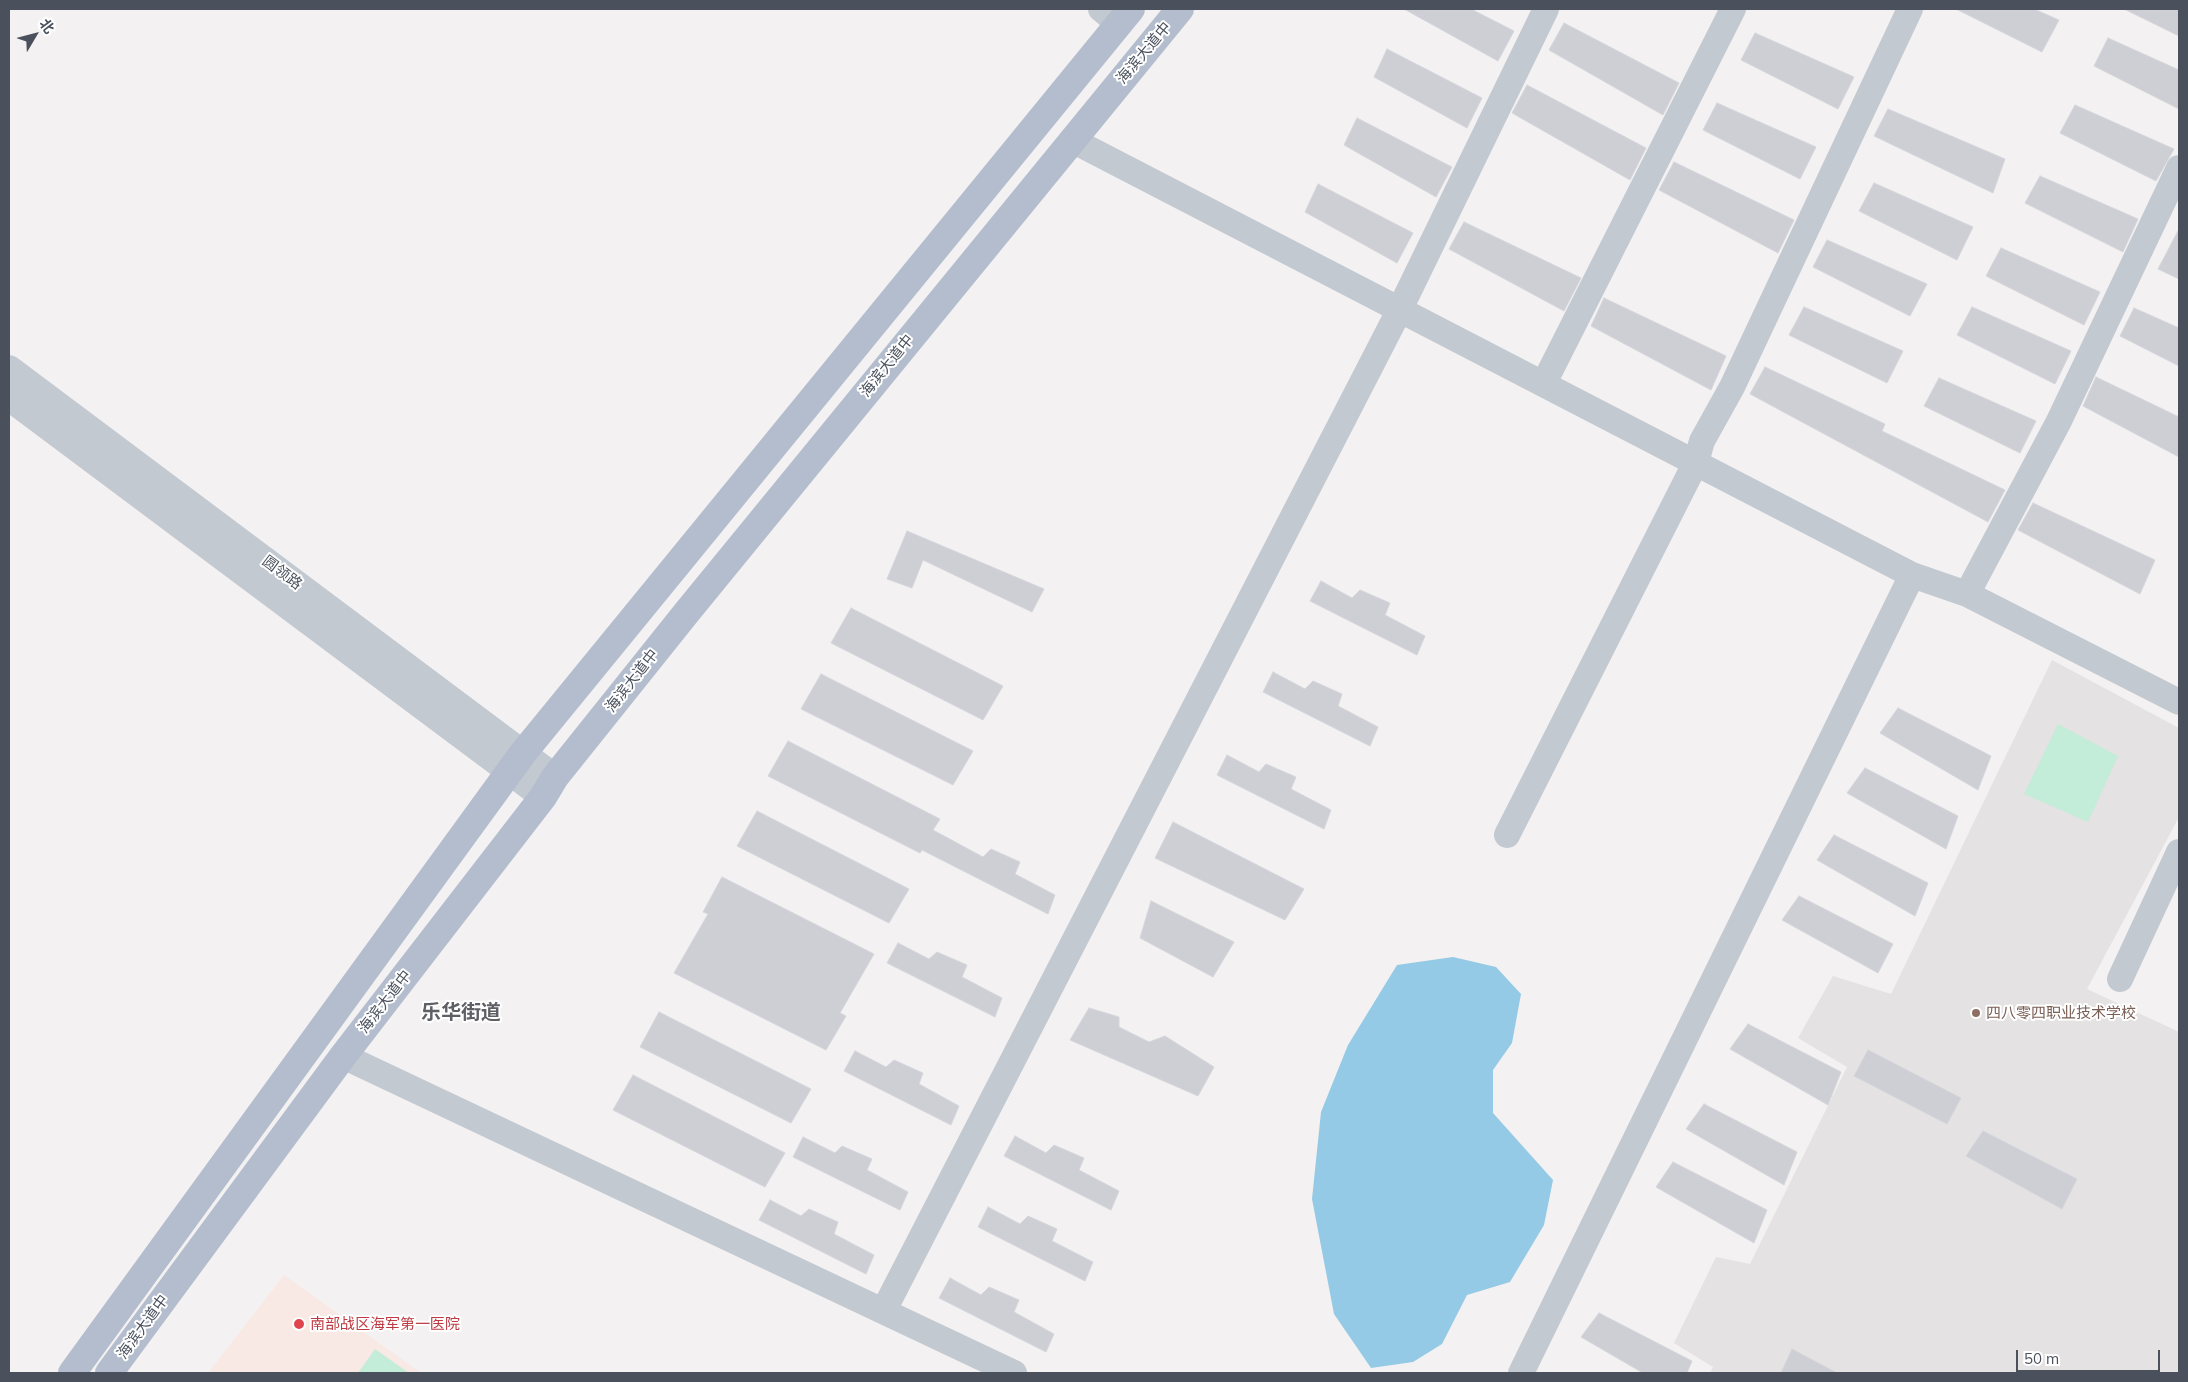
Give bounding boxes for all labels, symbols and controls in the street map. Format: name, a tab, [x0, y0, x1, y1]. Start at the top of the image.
north arrow	[10, 10, 60, 60]
text: 北	[36, 15, 58, 37]
street label: 海滨大道中	[1113, 18, 1175, 88]
street label: 海滨大道中	[856, 331, 918, 401]
street label: 圆领路	[259, 552, 305, 594]
street label: 海滨大道中	[602, 646, 662, 716]
street label: 海滨大道中	[355, 967, 415, 1037]
district label: 乐华街道	[421, 1001, 501, 1025]
place label: 四八零四职业技术学校	[1986, 1004, 2136, 1022]
marker: 四八零四职业技术学校	[1970, 1007, 1982, 1019]
street label: 海滨大道中	[114, 1291, 172, 1363]
place label: 南部战区海军第一医院	[310, 1315, 460, 1333]
marker: 南部战区海军第一医院	[292, 1317, 306, 1331]
scale bar	[2018, 1340, 2162, 1372]
text: 50 m	[2024, 1349, 2059, 1368]

